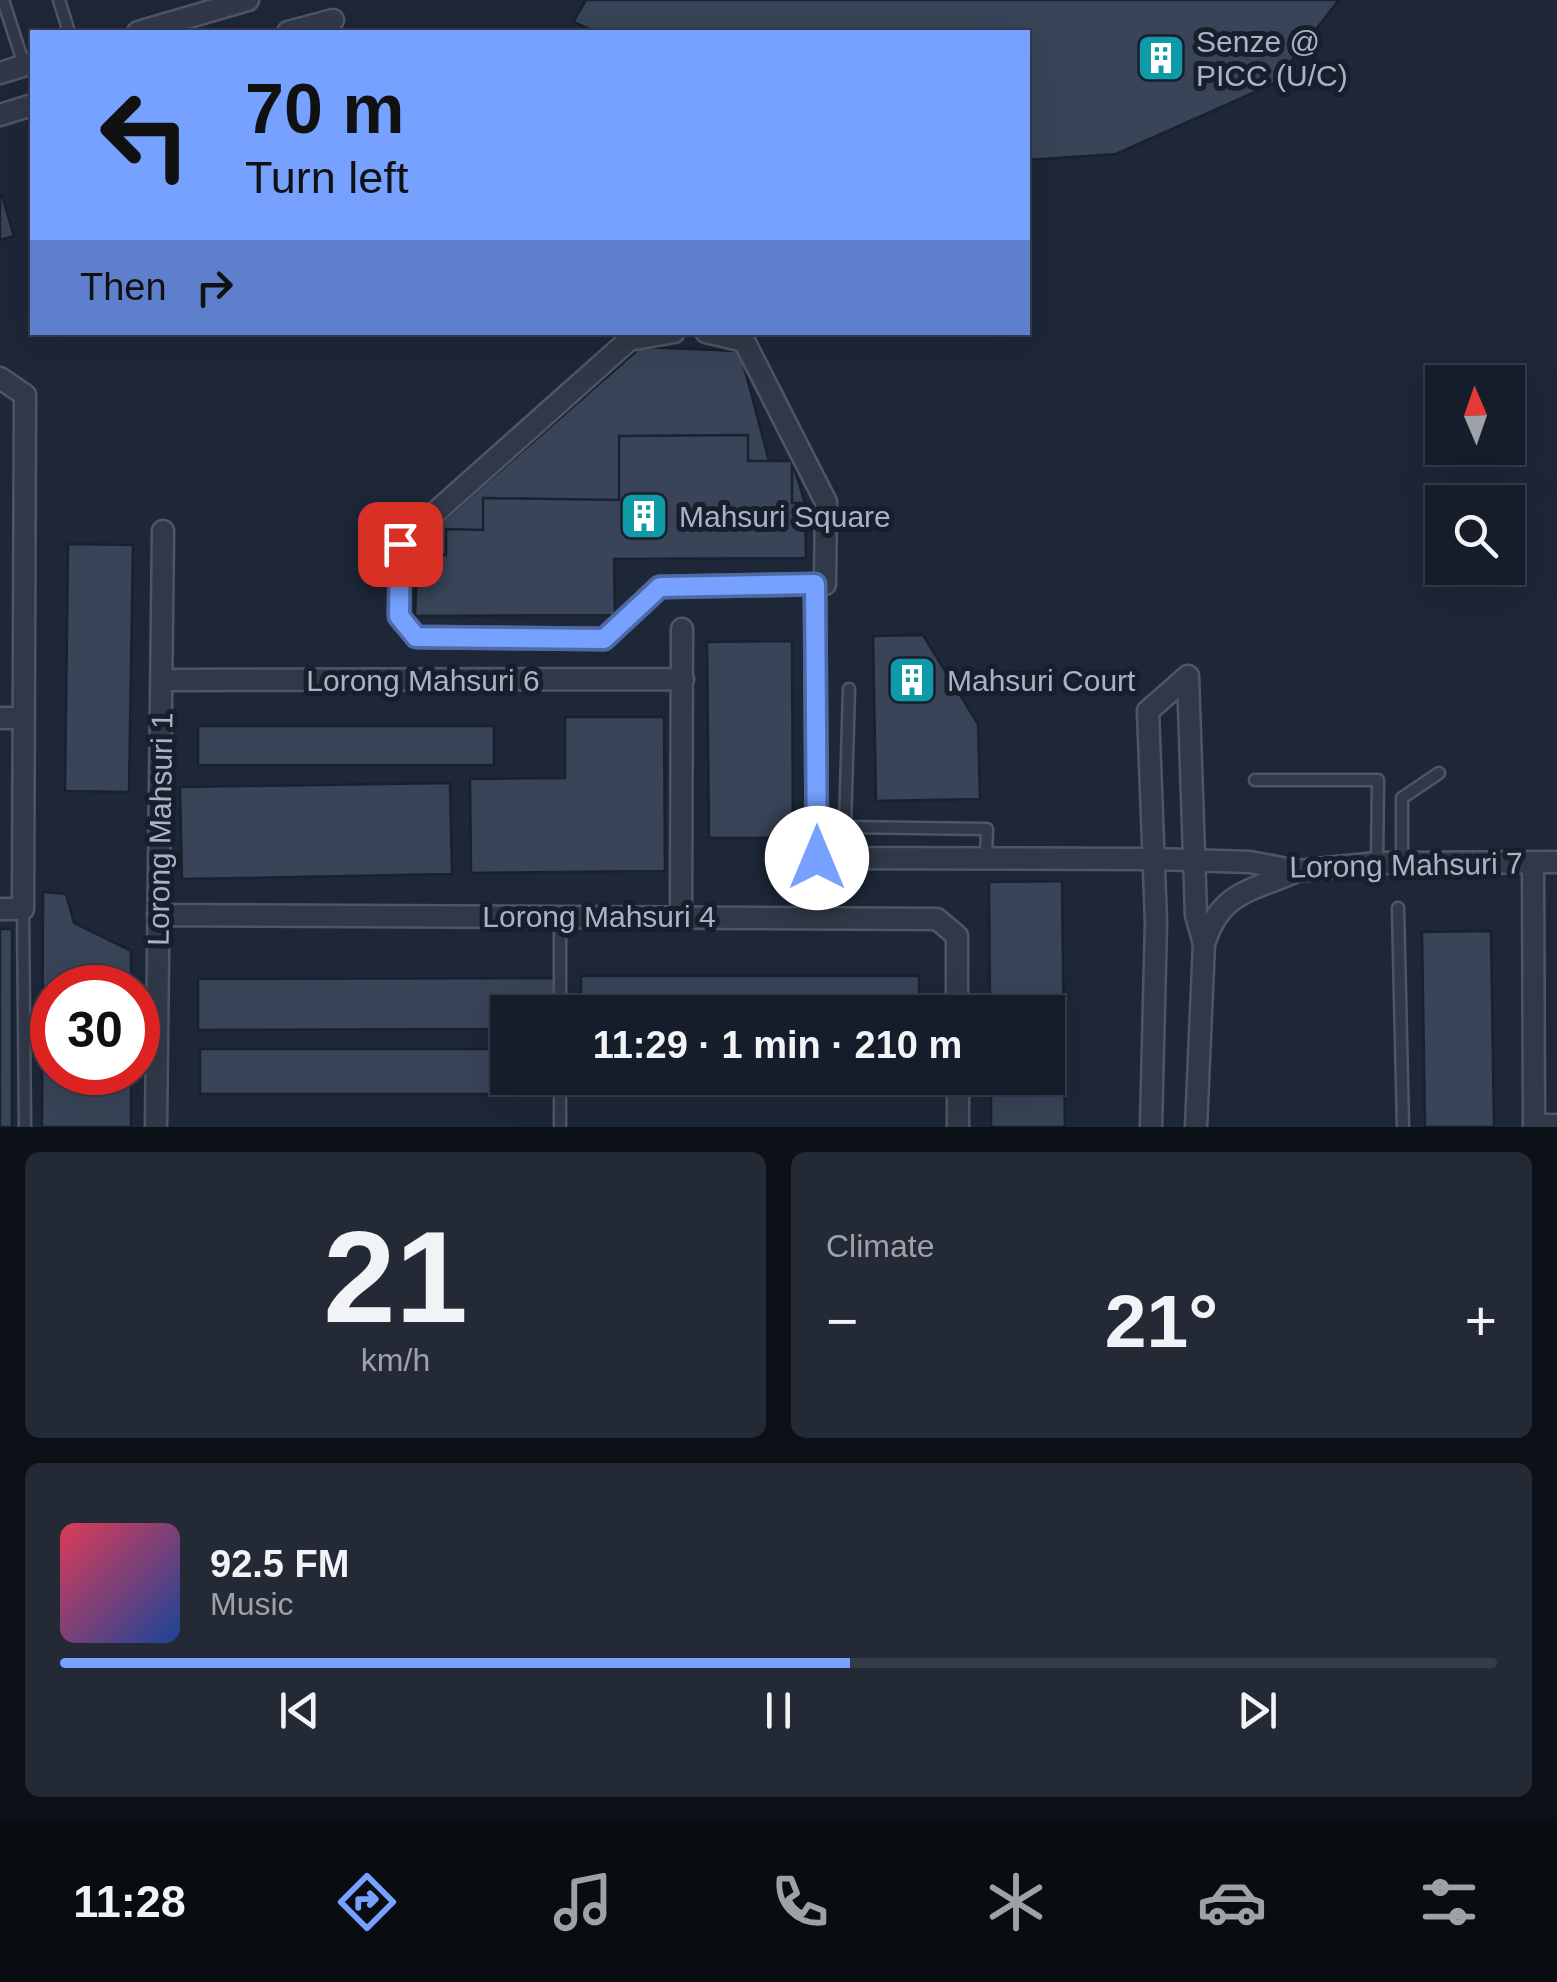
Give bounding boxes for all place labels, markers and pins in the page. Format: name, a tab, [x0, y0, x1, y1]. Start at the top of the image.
place label: Senze @ PICC (U/C)	[1196, 25, 1348, 92]
building icon: Senze @ PICC (U/C)	[1135, 32, 1187, 84]
building icon: Mahsuri Square	[618, 490, 670, 542]
place label: Mahsuri Square	[679, 500, 891, 533]
pin	[358, 502, 443, 587]
building icon: Mahsuri Court	[886, 654, 938, 706]
place label: Mahsuri Court	[947, 664, 1136, 697]

